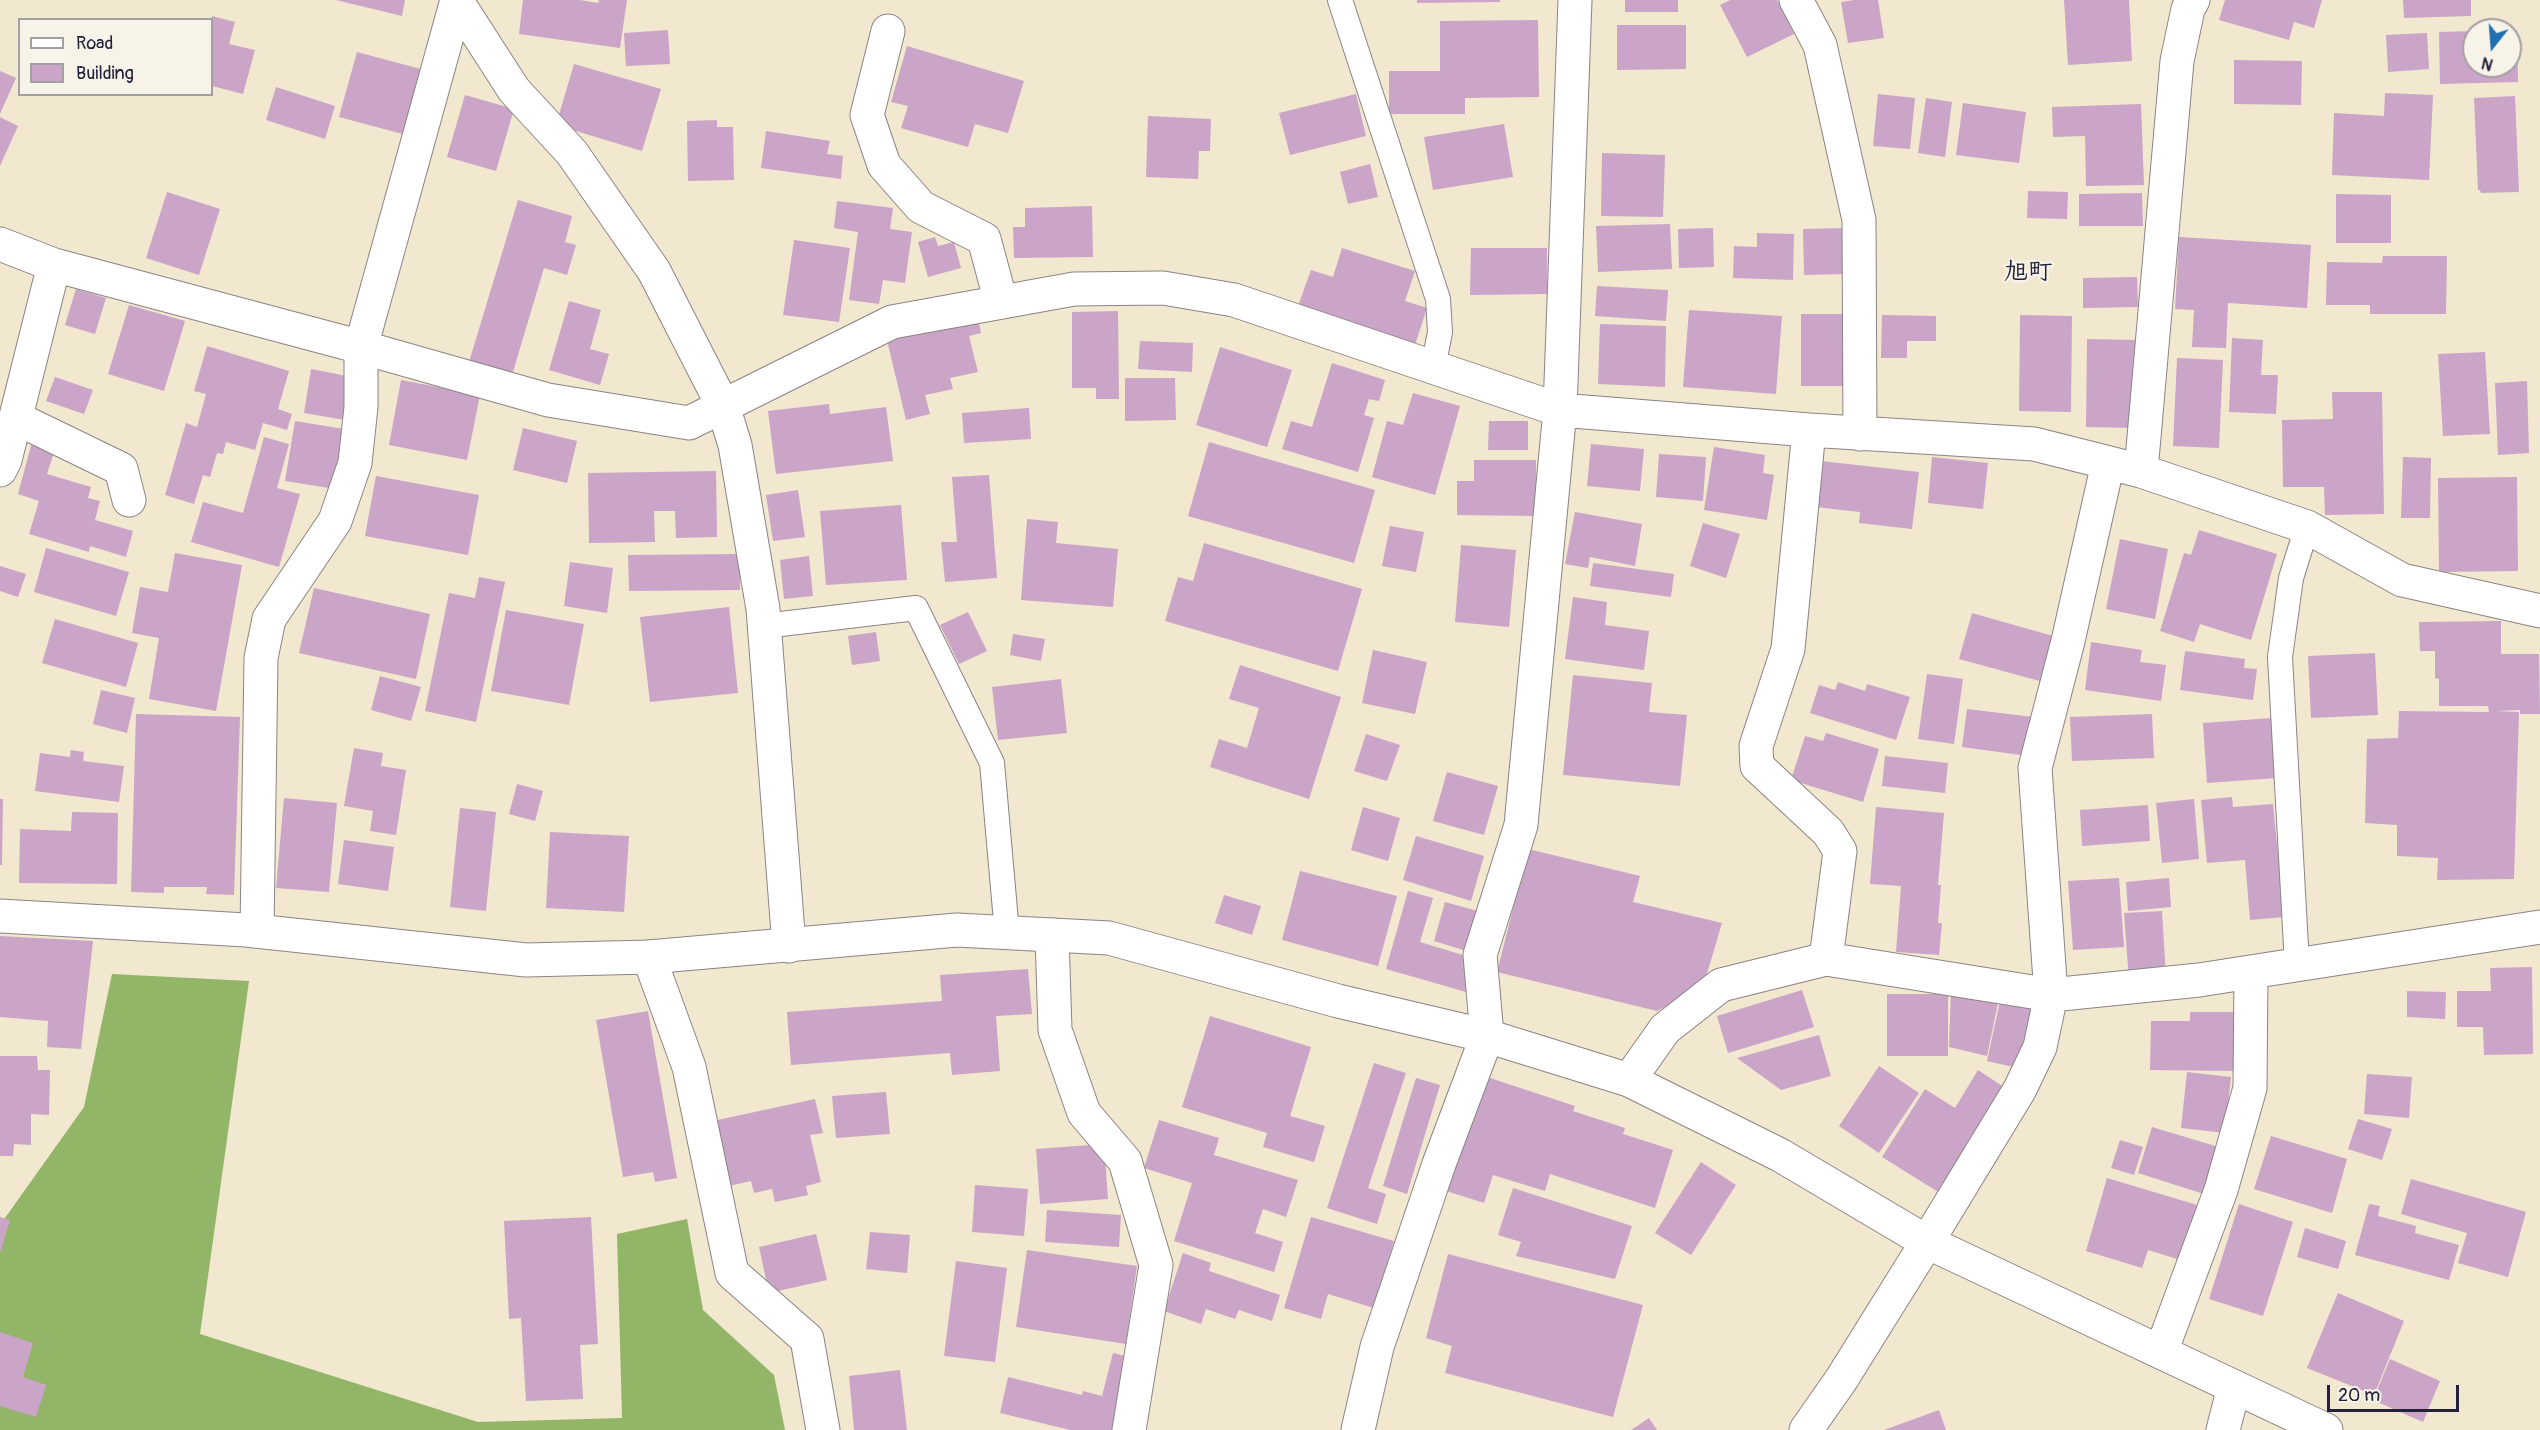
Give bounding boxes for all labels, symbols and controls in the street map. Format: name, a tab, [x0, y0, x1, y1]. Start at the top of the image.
legend	[18, 18, 213, 96]
north arrow	[2462, 18, 2522, 78]
text: Road	[76, 32, 113, 55]
text: N	[2479, 52, 2495, 74]
text: Building	[76, 62, 134, 85]
district label: 旭町	[2004, 259, 2052, 287]
scale bar	[2330, 1373, 2462, 1411]
text: 20 m	[2338, 1384, 2380, 1407]

